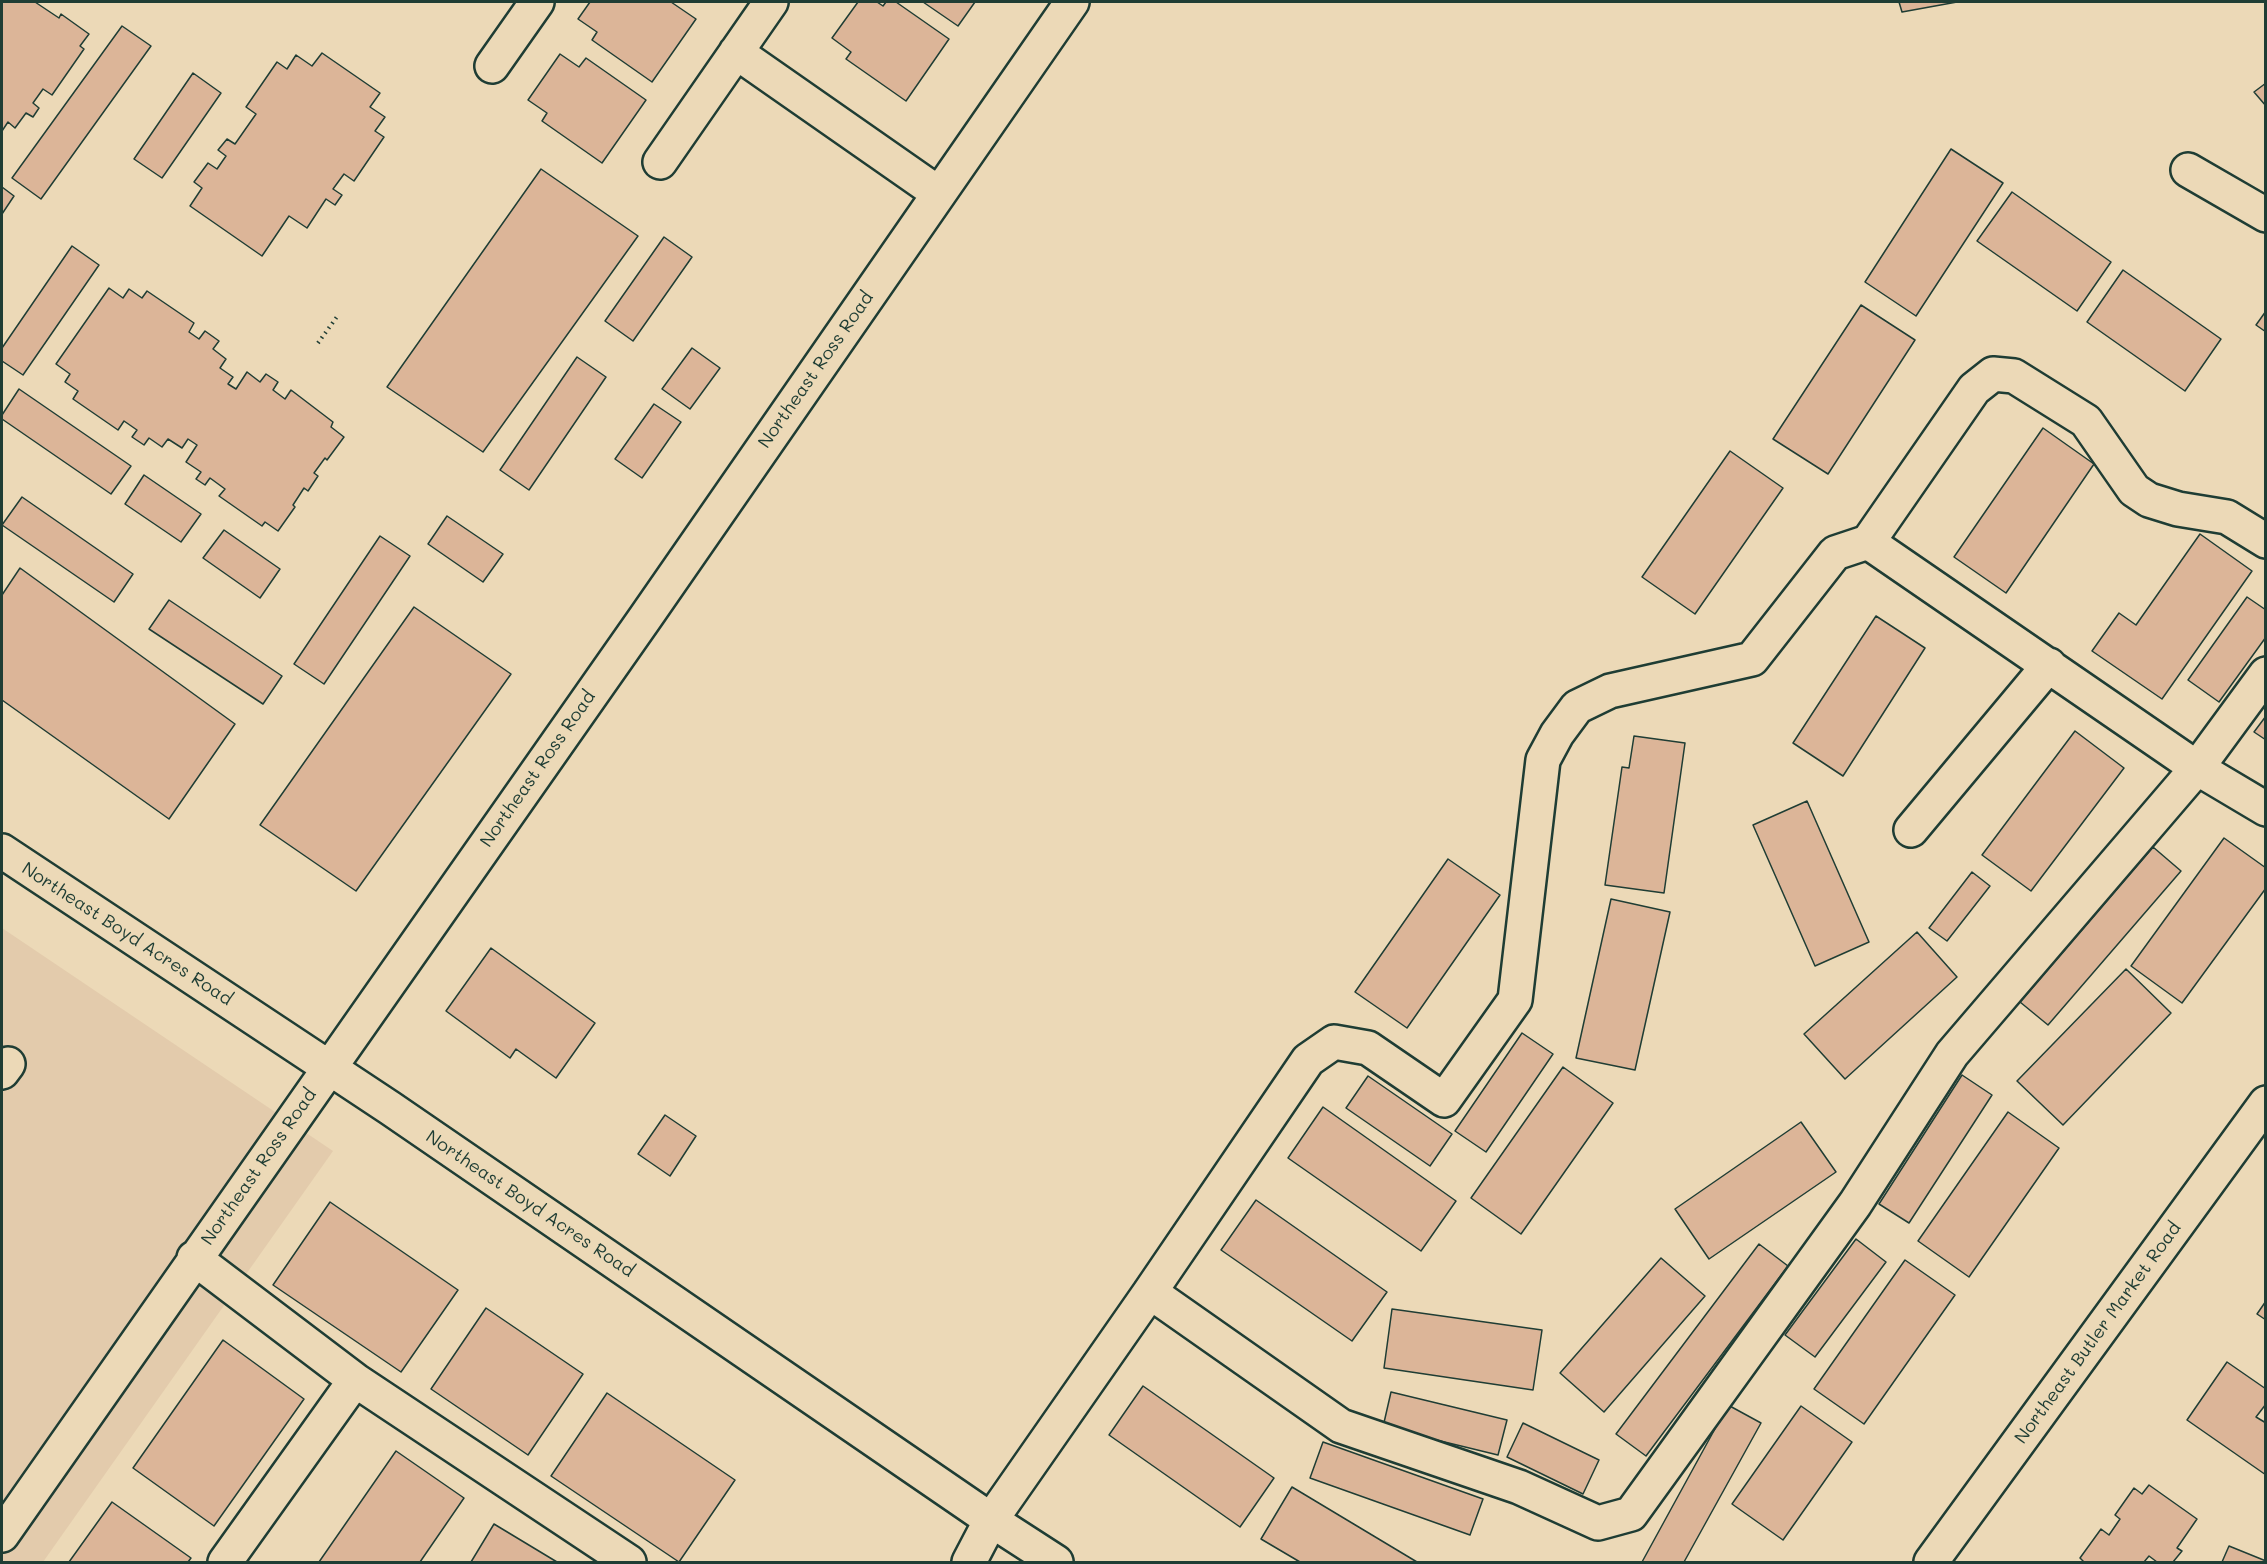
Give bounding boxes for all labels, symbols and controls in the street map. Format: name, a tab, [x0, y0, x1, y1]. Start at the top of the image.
street label: Northeast Ross Road	[754, 288, 878, 452]
street label: Northeast Ross Road	[476, 687, 600, 851]
street label: Northeast Boyd Acres Road	[18, 858, 236, 1010]
street label: Northeast Ross Road	[197, 1085, 321, 1249]
street label: Northeast Boyd Acres Road	[422, 1126, 638, 1282]
street label: Northeast Butler Market Road	[2010, 1218, 2186, 1448]

